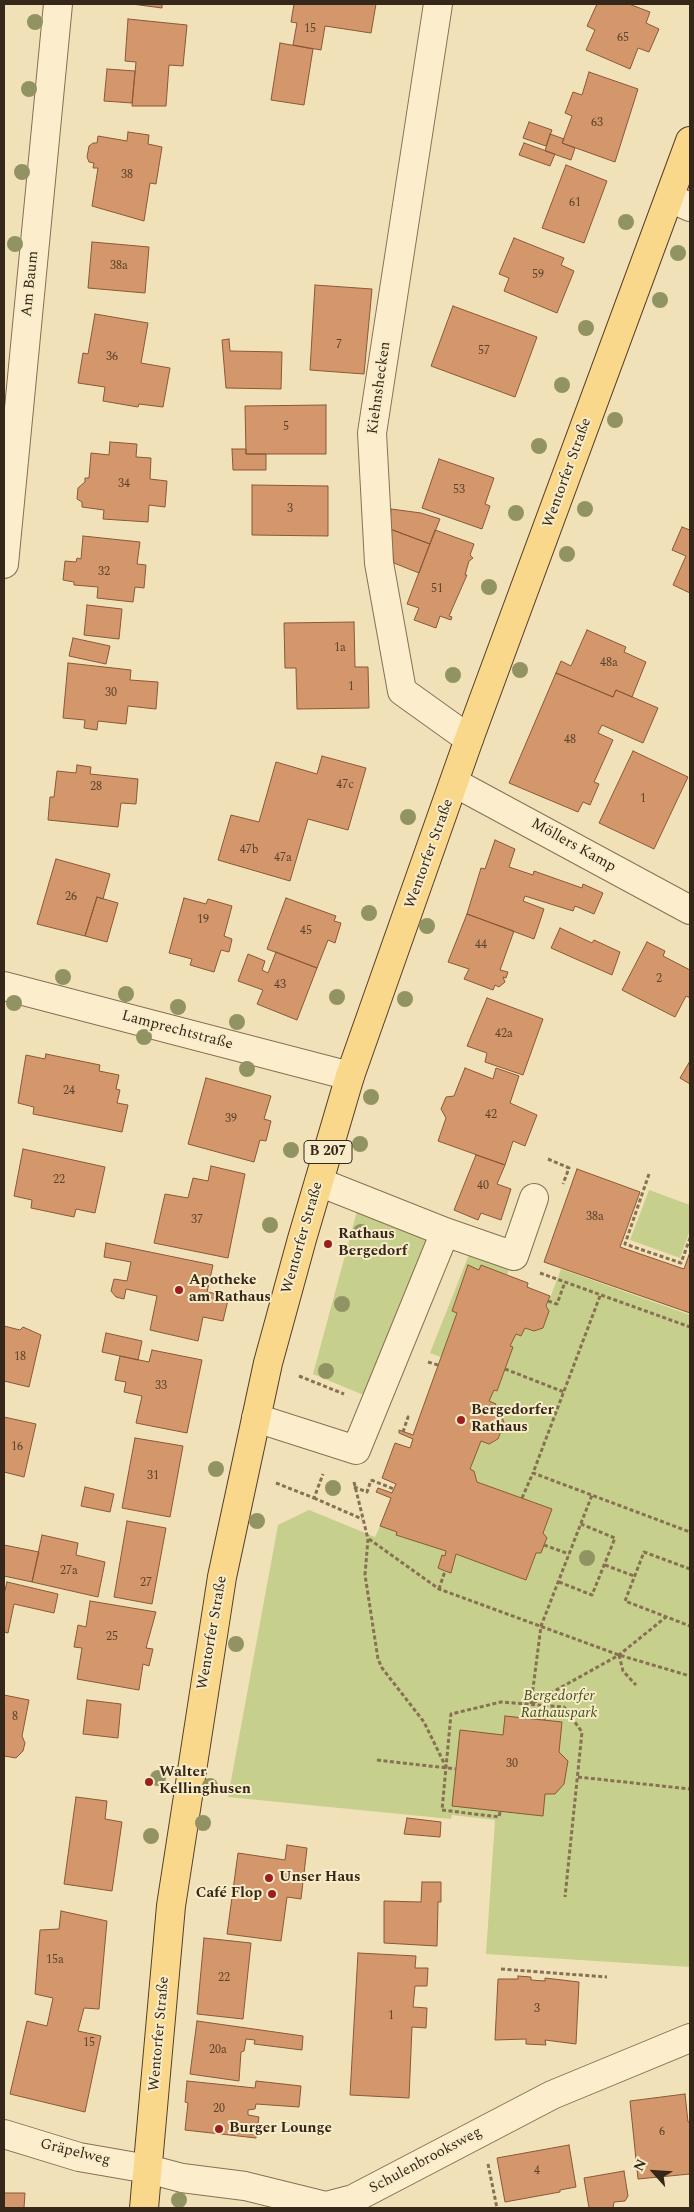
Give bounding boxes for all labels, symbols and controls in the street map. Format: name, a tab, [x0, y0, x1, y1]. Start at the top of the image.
house number: 15	[304, 23, 316, 37]
house number: 65	[617, 32, 629, 46]
house number: 63	[591, 117, 603, 131]
house number: 38	[121, 169, 133, 183]
house number: 61	[569, 197, 581, 211]
street label: Am Baum	[19, 250, 43, 318]
house number: 38a	[110, 260, 128, 274]
house number: 59	[532, 269, 544, 283]
house number: 7	[336, 339, 342, 353]
street label: Kiehnshecken	[365, 340, 395, 436]
house number: 57	[478, 345, 490, 359]
house number: 36	[106, 351, 118, 365]
street label: Wentorfer Straße	[540, 416, 596, 530]
house number: 5	[283, 421, 289, 435]
house number: 34	[118, 478, 130, 492]
house number: 53	[453, 484, 465, 498]
house number: 3	[287, 503, 293, 517]
house number: 32	[98, 566, 110, 580]
house number: 51	[431, 583, 443, 597]
house number: 1a	[334, 642, 346, 656]
house number: 48a	[600, 657, 618, 671]
house number: 1	[348, 681, 354, 695]
house number: 30	[105, 687, 117, 701]
house number: 48	[564, 734, 576, 748]
house number: 47c	[336, 779, 354, 793]
house number: 28	[90, 781, 102, 795]
house number: 1	[640, 793, 646, 807]
street label: Wentorfer Straße	[402, 797, 458, 911]
street label: Möllers Kamp	[528, 815, 618, 877]
house number: 47b	[240, 844, 258, 858]
house number: 47a	[274, 852, 292, 866]
house number: 26	[65, 891, 77, 905]
house number: 19	[197, 914, 209, 928]
house number: 45	[300, 925, 312, 939]
house number: 44	[475, 939, 487, 953]
house number: 2	[656, 973, 662, 987]
house number: 43	[274, 979, 286, 993]
street label: Lamprechtstraße	[120, 1008, 234, 1054]
house number: 42a	[495, 1028, 513, 1042]
house number: 24	[63, 1085, 75, 1099]
house number: 42	[485, 1109, 497, 1123]
house number: 39	[225, 1113, 237, 1127]
road number: B 207	[304, 1140, 352, 1164]
house number: 22	[53, 1174, 65, 1188]
street label: Wentorfer Straße	[278, 1180, 328, 1296]
house number: 40	[477, 1180, 489, 1194]
house number: 38a	[586, 1211, 604, 1225]
house number: 37	[191, 1214, 203, 1228]
place label: Rathaus Bergedorf	[338, 1226, 407, 1261]
marker: Rathaus Bergedorf	[322, 1238, 334, 1250]
place label: Apotheke am Rathaus	[189, 1272, 271, 1307]
marker: Apotheke am Rathaus	[173, 1284, 185, 1296]
house number: 18	[14, 1351, 26, 1365]
house number: 33	[155, 1380, 167, 1394]
place label: Bergedorfer Rathaus	[471, 1402, 554, 1437]
marker: Bergedorfer Rathaus	[455, 1414, 467, 1426]
house number: 16	[11, 1441, 23, 1455]
house number: 31	[147, 1470, 159, 1484]
house number: 27a	[60, 1565, 78, 1579]
street label: Wentorfer Straße	[194, 1575, 232, 1691]
house number: 27	[140, 1577, 152, 1591]
house number: 25	[106, 1631, 118, 1645]
park label: Bergedorfer Rathauspark	[521, 1688, 597, 1723]
house number: 8	[12, 1711, 18, 1725]
house number: 30	[506, 1758, 518, 1772]
place label: Walter Kellinghusen	[159, 1764, 251, 1799]
marker: Walter Kellinghusen	[143, 1776, 155, 1788]
place label: Unser Haus	[279, 1869, 361, 1887]
marker: Unser Haus	[263, 1872, 275, 1884]
place label: Café Flop	[196, 1885, 262, 1903]
marker: Café Flop	[266, 1888, 278, 1900]
house number: 15a	[46, 1954, 64, 1968]
house number: 22	[218, 1972, 230, 1986]
street label: Wentorfer Straße	[146, 1976, 174, 2092]
house number: 3	[534, 2003, 540, 2017]
house number: 1	[388, 2010, 394, 2024]
house number: 15	[83, 2037, 95, 2051]
house number: 20a	[209, 2044, 227, 2058]
house number: 20	[213, 2103, 225, 2117]
place label: Burger Lounge	[229, 2120, 332, 2138]
marker: Burger Lounge	[213, 2123, 225, 2135]
street label: Schulenbrooksweg	[367, 2124, 485, 2198]
house number: 6	[659, 2126, 665, 2140]
street label: Gräpelweg	[38, 2136, 112, 2170]
north arrow	[629, 2147, 679, 2197]
text: N	[628, 2155, 652, 2175]
house number: 4	[534, 2165, 540, 2179]

